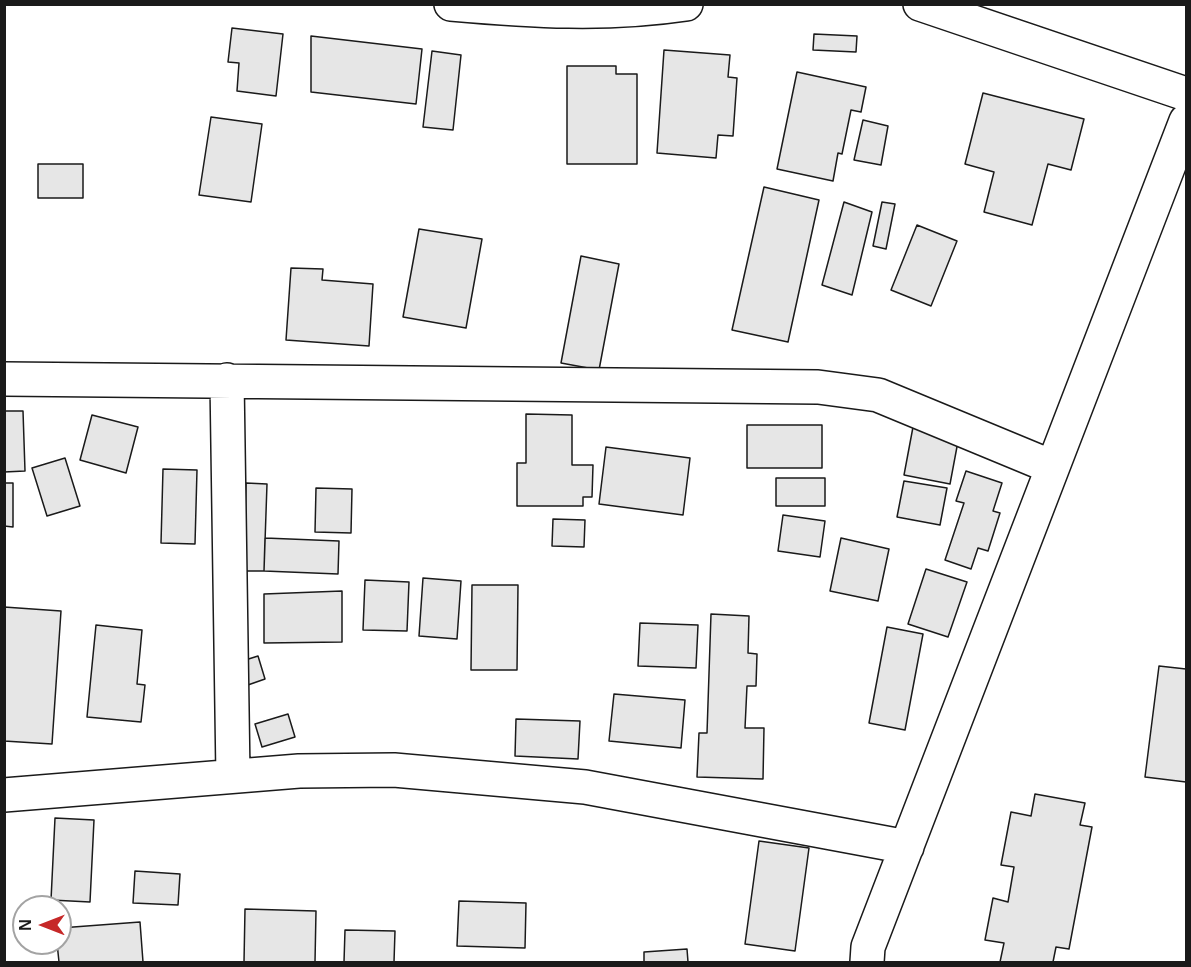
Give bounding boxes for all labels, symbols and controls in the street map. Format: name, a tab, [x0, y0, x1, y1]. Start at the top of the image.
north arrow	[12, 895, 72, 955]
text: N	[17, 919, 34, 931]

